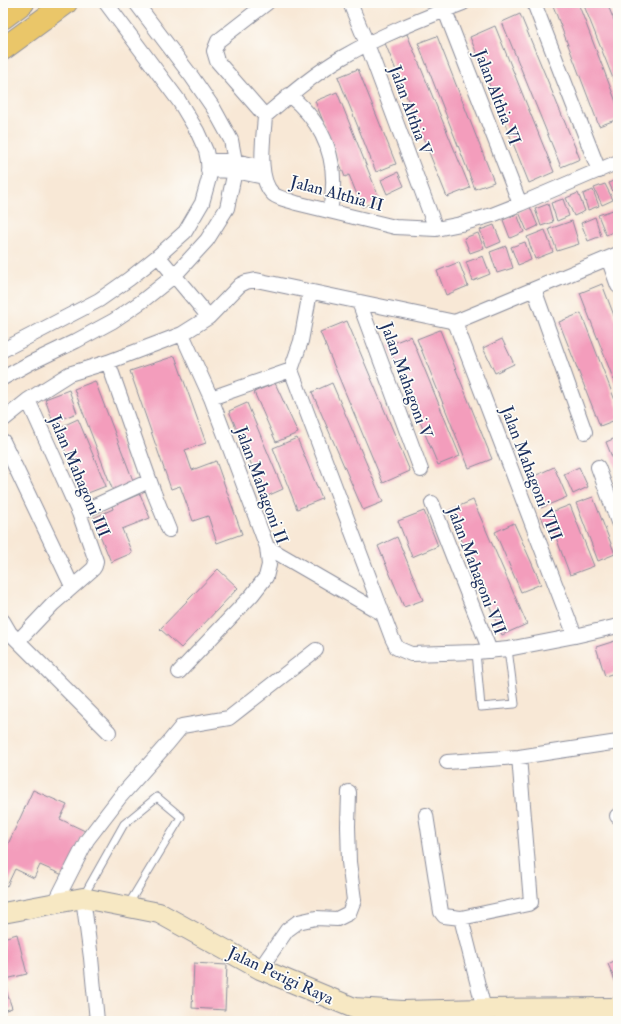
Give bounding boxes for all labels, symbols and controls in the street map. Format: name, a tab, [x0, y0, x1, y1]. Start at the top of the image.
street label: Jalan Althia VI	[468, 46, 525, 148]
street label: Jalan Althia V	[383, 62, 437, 159]
street label: Jalan Althia II	[287, 171, 386, 217]
street label: Jalan Mahagoni V	[375, 318, 438, 442]
street label: Jalan Mahagoni VIII	[495, 402, 567, 544]
street label: Jalan Mahagoni III	[43, 411, 115, 541]
street label: Jalan Mahagoni II	[229, 423, 293, 547]
street label: Jalan Mahagoni VII	[441, 502, 511, 638]
street label: Jalan Perigi Raya	[223, 941, 338, 1011]

